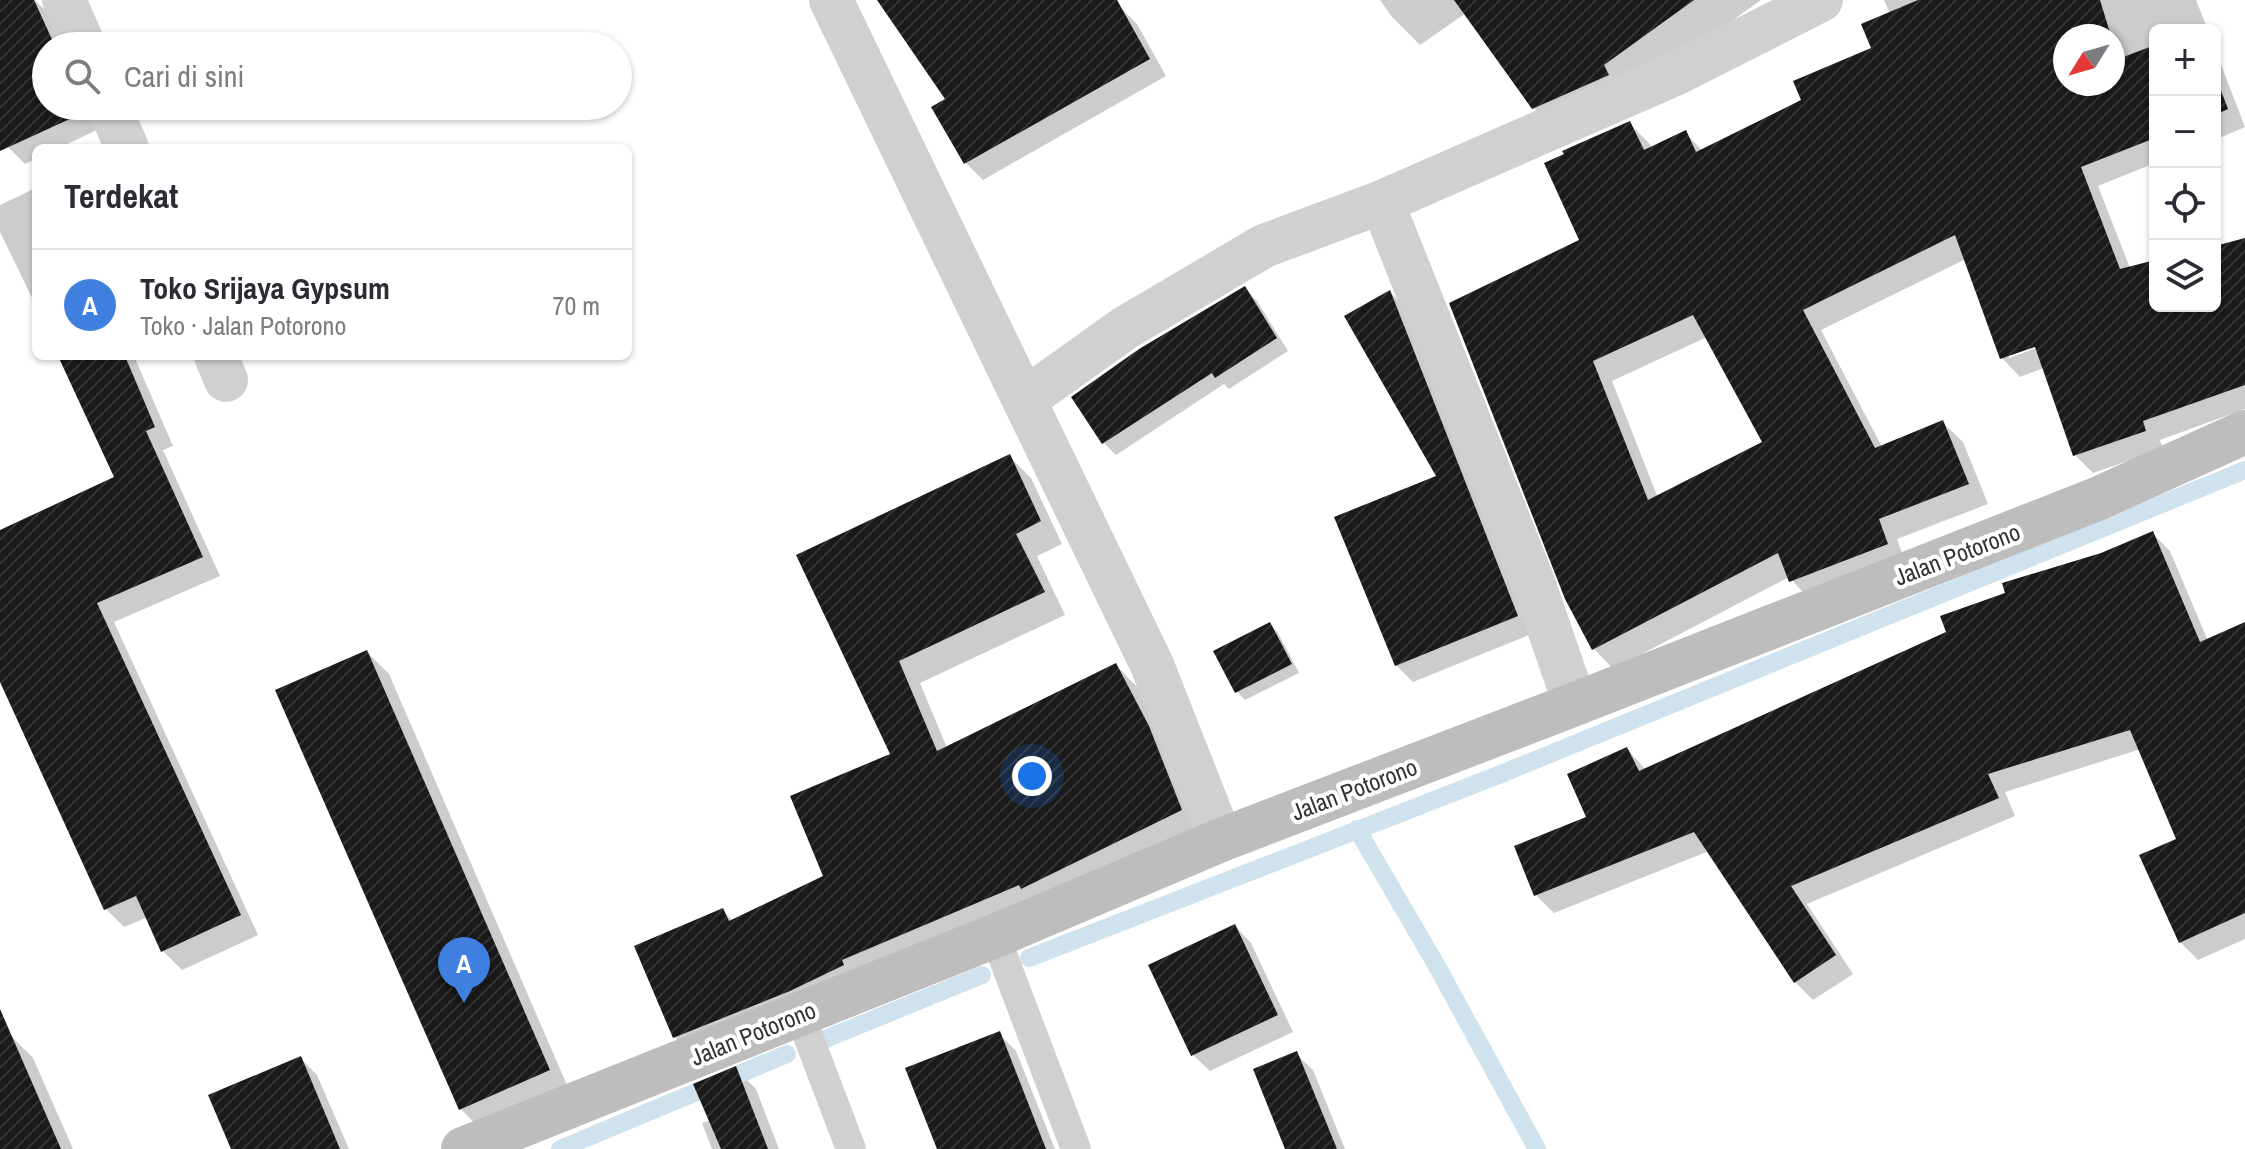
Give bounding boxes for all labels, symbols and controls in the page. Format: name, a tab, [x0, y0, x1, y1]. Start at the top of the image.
north arrow	[2053, 24, 2125, 96]
map controls	[2149, 24, 2221, 312]
button: +	[2149, 24, 2221, 96]
search box	[32, 32, 632, 120]
icon: search	[60, 54, 104, 98]
text: Cari di sini	[124, 56, 244, 96]
button: −	[2149, 96, 2221, 168]
button: locate	[2149, 168, 2221, 240]
text: Terdekat	[64, 173, 178, 219]
button: layers	[2149, 240, 2221, 312]
text: Toko Srijaya Gypsum	[140, 268, 390, 308]
text: A	[82, 288, 98, 323]
text: 70 m	[553, 288, 600, 323]
text: Toko · Jalan Potorono	[140, 308, 346, 343]
street label: Jalan Potorono	[1889, 515, 2025, 593]
street label: Jalan Potorono	[1286, 750, 1422, 828]
your location	[1012, 756, 1052, 796]
pin: A	[438, 937, 490, 1003]
street label: Jalan Potorono	[686, 993, 820, 1073]

